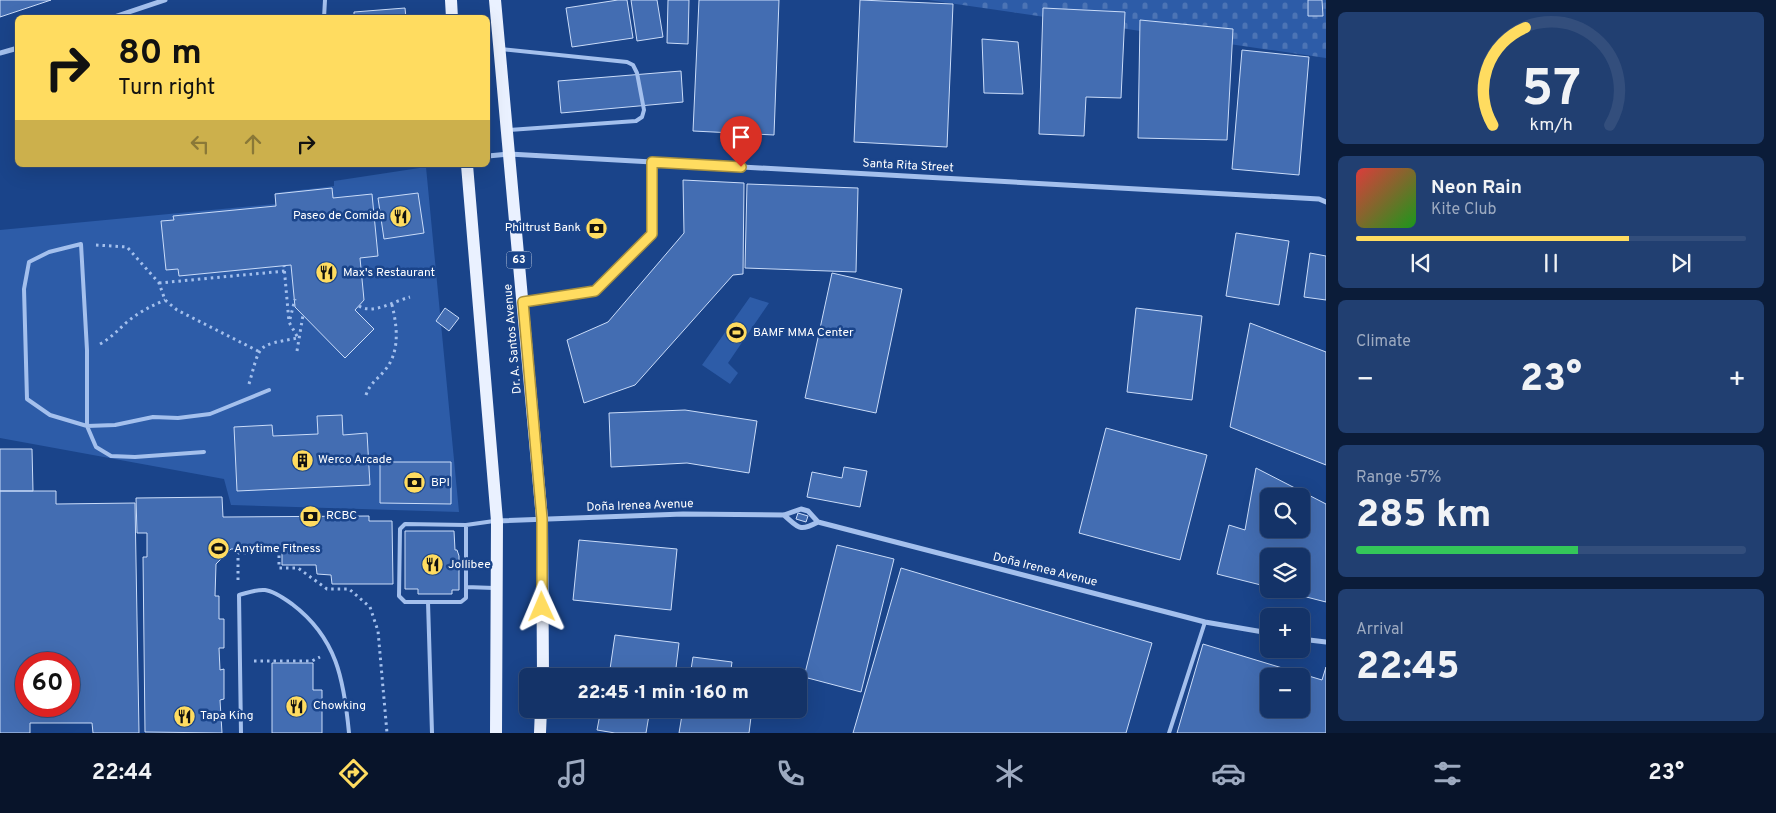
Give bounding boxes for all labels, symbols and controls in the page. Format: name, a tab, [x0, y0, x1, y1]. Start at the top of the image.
text: 80 m	[118, 32, 202, 76]
icon: right	[35, 35, 100, 100]
text: 57	[1521, 58, 1581, 124]
text: Turn right	[118, 75, 215, 102]
text: km/h	[1529, 114, 1573, 137]
pin	[720, 116, 762, 167]
icon: arrive	[727, 123, 755, 151]
icon: left	[186, 130, 214, 158]
icon: ahead	[239, 130, 267, 158]
icon: right	[292, 130, 320, 158]
street label: Santa Rita Street	[862, 156, 954, 176]
text: Neon Rain	[1431, 176, 1522, 200]
text: Kite Club	[1431, 200, 1496, 220]
restaurant icon: Paseo de Comida	[389, 204, 413, 228]
place label: Paseo de Comida	[293, 208, 385, 224]
bank icon: Philtrust Bank	[585, 216, 609, 240]
place label: Philtrust Bank	[505, 220, 581, 236]
icon: previous	[1407, 249, 1435, 277]
icon: pause	[1537, 249, 1565, 277]
icon: next	[1667, 249, 1695, 277]
road number: 63	[506, 252, 532, 268]
restaurant icon: Max's Restaurant	[315, 261, 339, 285]
place label: Max's Restaurant	[343, 265, 435, 281]
street label: Dr. A. Santos Avenue	[500, 283, 526, 395]
sports icon: BAMF MMA Center	[725, 321, 749, 345]
place label: BAMF MMA Center	[753, 325, 854, 341]
text: Climate	[1356, 332, 1411, 352]
text: 23°	[1520, 356, 1582, 405]
text: −	[1356, 363, 1374, 399]
text: +	[1728, 363, 1746, 399]
building icon: Werco Arcade	[290, 448, 314, 472]
place label: Werco Arcade	[318, 452, 392, 468]
text: Range · 57%	[1356, 468, 1441, 488]
bank icon: BPI	[403, 471, 427, 495]
place label: BPI	[431, 475, 450, 491]
map controls	[1260, 488, 1310, 718]
button: search	[1260, 488, 1310, 538]
text: 285 km	[1356, 492, 1491, 541]
street label: Doña Irenea Avenue	[586, 496, 694, 516]
bank icon: RCBC	[298, 504, 322, 528]
place label: RCBC	[326, 508, 357, 524]
sports icon: Anytime Fitness	[206, 537, 230, 561]
place label: Anytime Fitness	[234, 541, 321, 557]
button: layers	[1260, 548, 1310, 598]
street label: Doña Irenea Avenue	[991, 549, 1099, 591]
restaurant icon: Jollibee	[420, 553, 444, 577]
place label: Jollibee	[448, 557, 491, 573]
position arrow	[515, 580, 567, 632]
button: +	[1260, 608, 1310, 658]
text: Arrival	[1356, 620, 1404, 640]
text: 22:45	[1356, 644, 1460, 693]
speed limit sign: 60	[15, 652, 80, 717]
button: −	[1260, 668, 1310, 718]
text: 22:45 · 1 min · 160 m	[577, 681, 749, 705]
restaurant icon: Chowking	[285, 694, 309, 718]
place label: Chowking	[313, 698, 366, 714]
restaurant icon: Tapa King	[172, 704, 196, 728]
place label: Tapa King	[200, 708, 253, 724]
icon: directions	[336, 756, 371, 791]
icon: music	[555, 756, 590, 791]
icon: phone	[773, 756, 808, 791]
icon: climate	[992, 756, 1027, 791]
icon: car	[1211, 756, 1246, 791]
icon: filters	[1430, 756, 1465, 791]
text: 22:44	[92, 760, 152, 787]
text: 23°	[1648, 760, 1684, 787]

